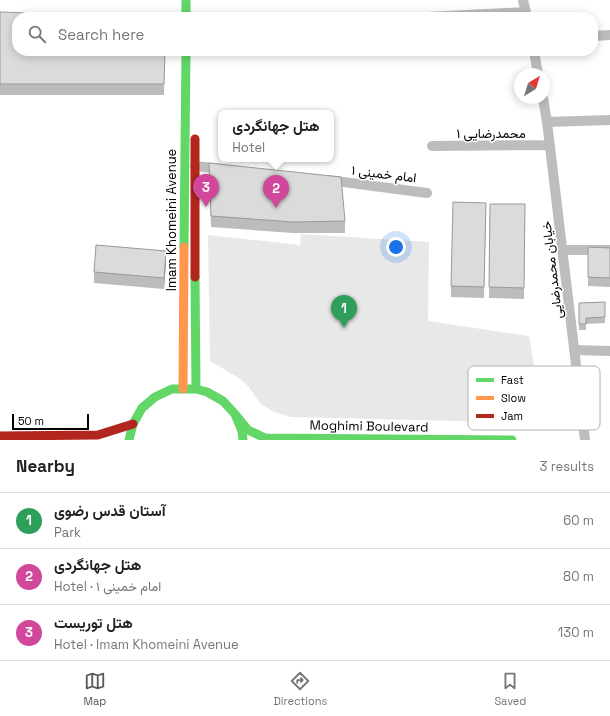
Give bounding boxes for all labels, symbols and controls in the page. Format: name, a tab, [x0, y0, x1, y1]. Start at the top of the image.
search box	[12, 12, 598, 56]
icon: search	[26, 23, 48, 45]
text: Search here	[58, 25, 144, 44]
north arrow	[514, 68, 550, 104]
popup	[218, 110, 334, 162]
text: هتل جهانگردی	[232, 116, 320, 135]
street label: محمدرضایی ۱	[456, 125, 526, 142]
text: Hotel	[232, 139, 265, 156]
street label: Imam Khomeini Avenue	[163, 149, 180, 291]
street label: امام خمینی ۱	[351, 162, 417, 186]
pin: 3	[193, 174, 219, 207]
pin: 2	[263, 175, 289, 208]
street label: خیابان محمدرضایی	[538, 220, 566, 320]
your location	[386, 237, 406, 257]
pin: 1	[331, 295, 357, 328]
legend	[468, 366, 600, 430]
text: Fast	[501, 373, 524, 387]
text: Slow	[501, 391, 526, 405]
text: Jam	[501, 409, 523, 423]
scale bar	[12, 412, 89, 431]
text: 50 m	[18, 414, 44, 428]
street label: Moghimi Boulevard	[309, 416, 429, 436]
text: Nearby	[16, 455, 75, 477]
text: 3 results	[540, 458, 594, 475]
text: آستان قدس رضوی	[54, 501, 166, 520]
text: 1	[26, 512, 32, 529]
text: 60 m	[563, 512, 594, 529]
text: Park	[54, 524, 81, 541]
text: هتل جهانگردی	[54, 555, 141, 574]
text: 2	[25, 568, 33, 585]
text: 80 m	[563, 568, 594, 585]
text: Hotel · امام خمینی ۱	[54, 578, 161, 595]
text: هتل توریست	[54, 613, 133, 632]
text: 3	[25, 624, 33, 641]
text: 130 m	[558, 624, 594, 641]
text: Hotel · Imam Khomeini Avenue	[54, 636, 239, 653]
tab: Map	[84, 670, 106, 708]
tab: Directions	[273, 670, 327, 708]
tab: Saved	[494, 670, 526, 708]

